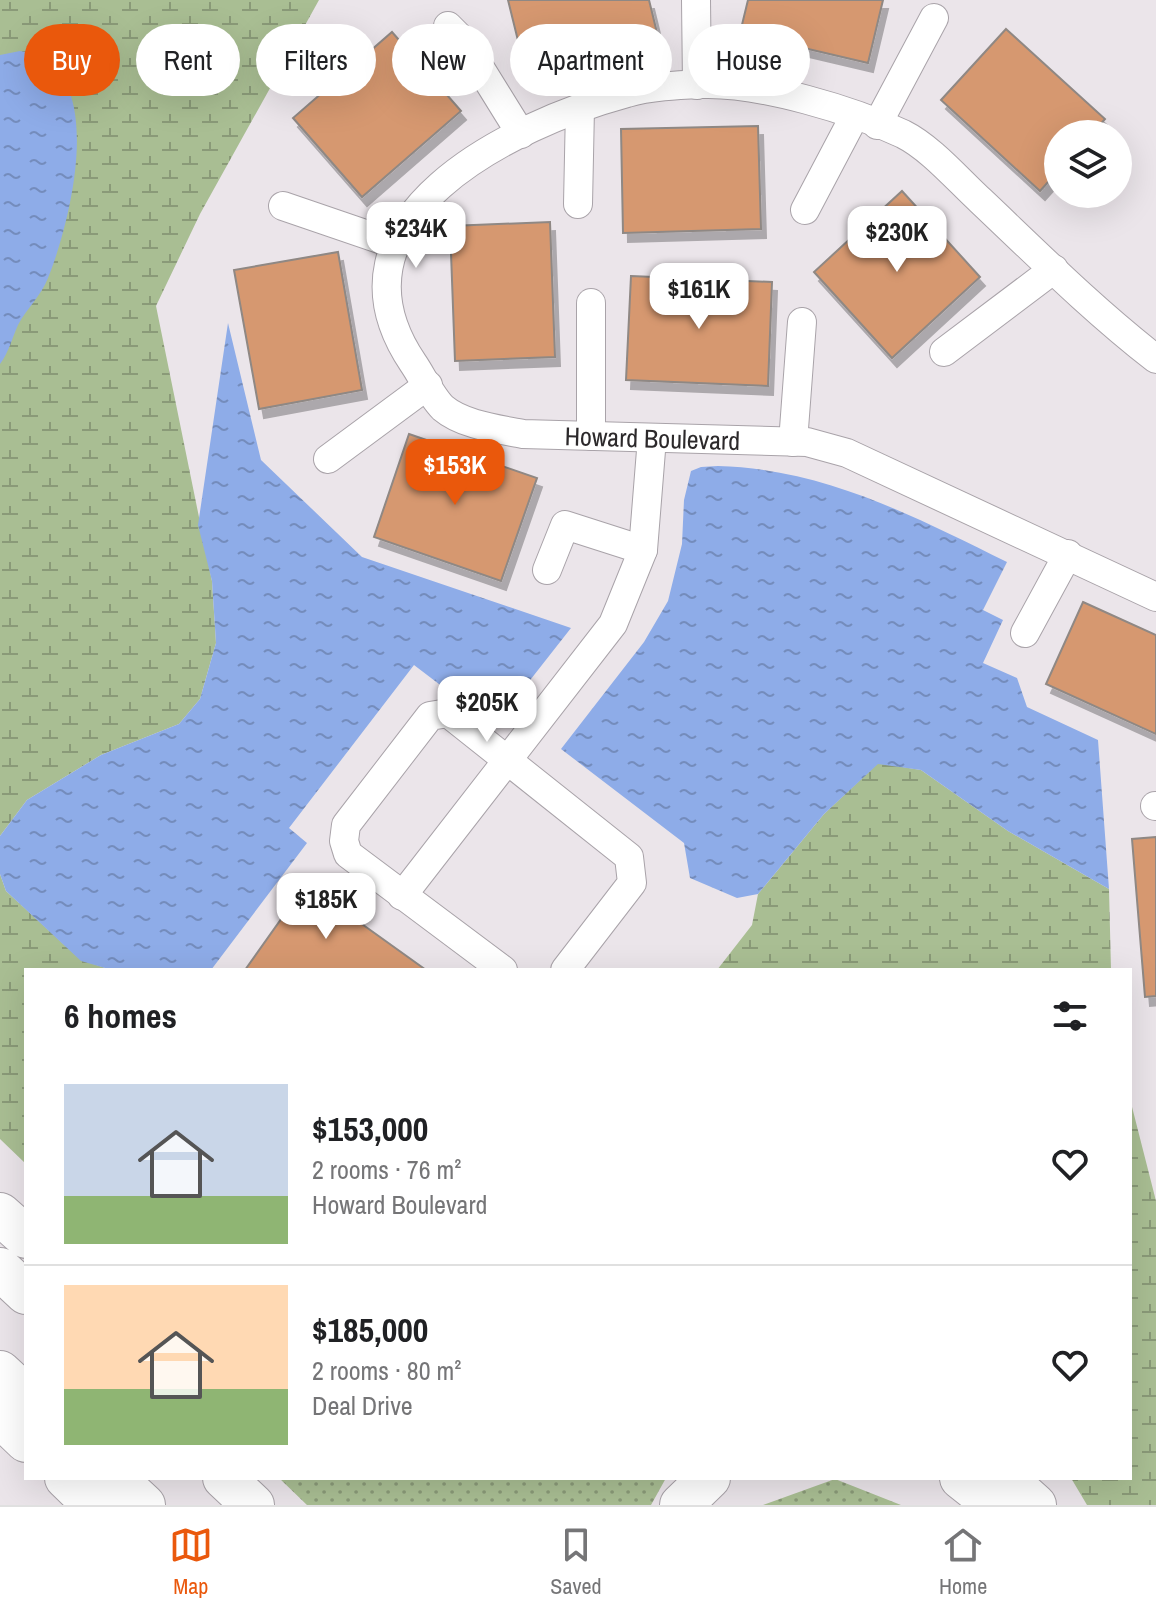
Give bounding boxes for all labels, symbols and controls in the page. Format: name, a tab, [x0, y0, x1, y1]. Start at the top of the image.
chip: Buy	[24, 24, 120, 96]
chip: Rent	[136, 24, 240, 96]
chip: Filters	[256, 24, 376, 96]
chip: New	[392, 24, 494, 96]
chip: Apartment	[510, 24, 672, 96]
chip: House	[688, 24, 810, 96]
map controls	[1044, 120, 1132, 208]
button: layers	[1044, 120, 1132, 208]
pin: $234K	[360, 202, 472, 270]
pin: $230K	[841, 206, 953, 274]
text: $234K	[385, 210, 447, 245]
text: $230K	[866, 214, 928, 249]
pin: $161K	[643, 263, 755, 331]
text: $161K	[668, 271, 730, 306]
street label: Howard Boulevard	[564, 418, 741, 458]
pin: $153K	[399, 439, 511, 507]
text: $153K	[424, 447, 486, 482]
pin: $205K	[431, 676, 543, 744]
text: $205K	[456, 684, 518, 719]
pin: $185K	[270, 873, 382, 941]
text: $185K	[295, 881, 357, 916]
text: 6 homes	[64, 993, 177, 1039]
icon: filters	[1048, 994, 1092, 1038]
text: $153,000	[312, 1106, 428, 1152]
icon: home	[128, 1116, 224, 1212]
icon: heart	[1048, 1142, 1092, 1186]
text: 2 rooms · 76 m²	[312, 1152, 461, 1187]
text: Howard Boulevard	[312, 1187, 487, 1222]
text: $185,000	[312, 1307, 428, 1353]
icon: home	[128, 1317, 224, 1413]
icon: heart	[1048, 1343, 1092, 1387]
text: 2 rooms · 80 m²	[312, 1353, 461, 1388]
text: Deal Drive	[312, 1388, 413, 1423]
tab: Map	[169, 1523, 213, 1601]
tab: Saved	[550, 1523, 602, 1601]
tab: Home	[939, 1523, 987, 1601]

